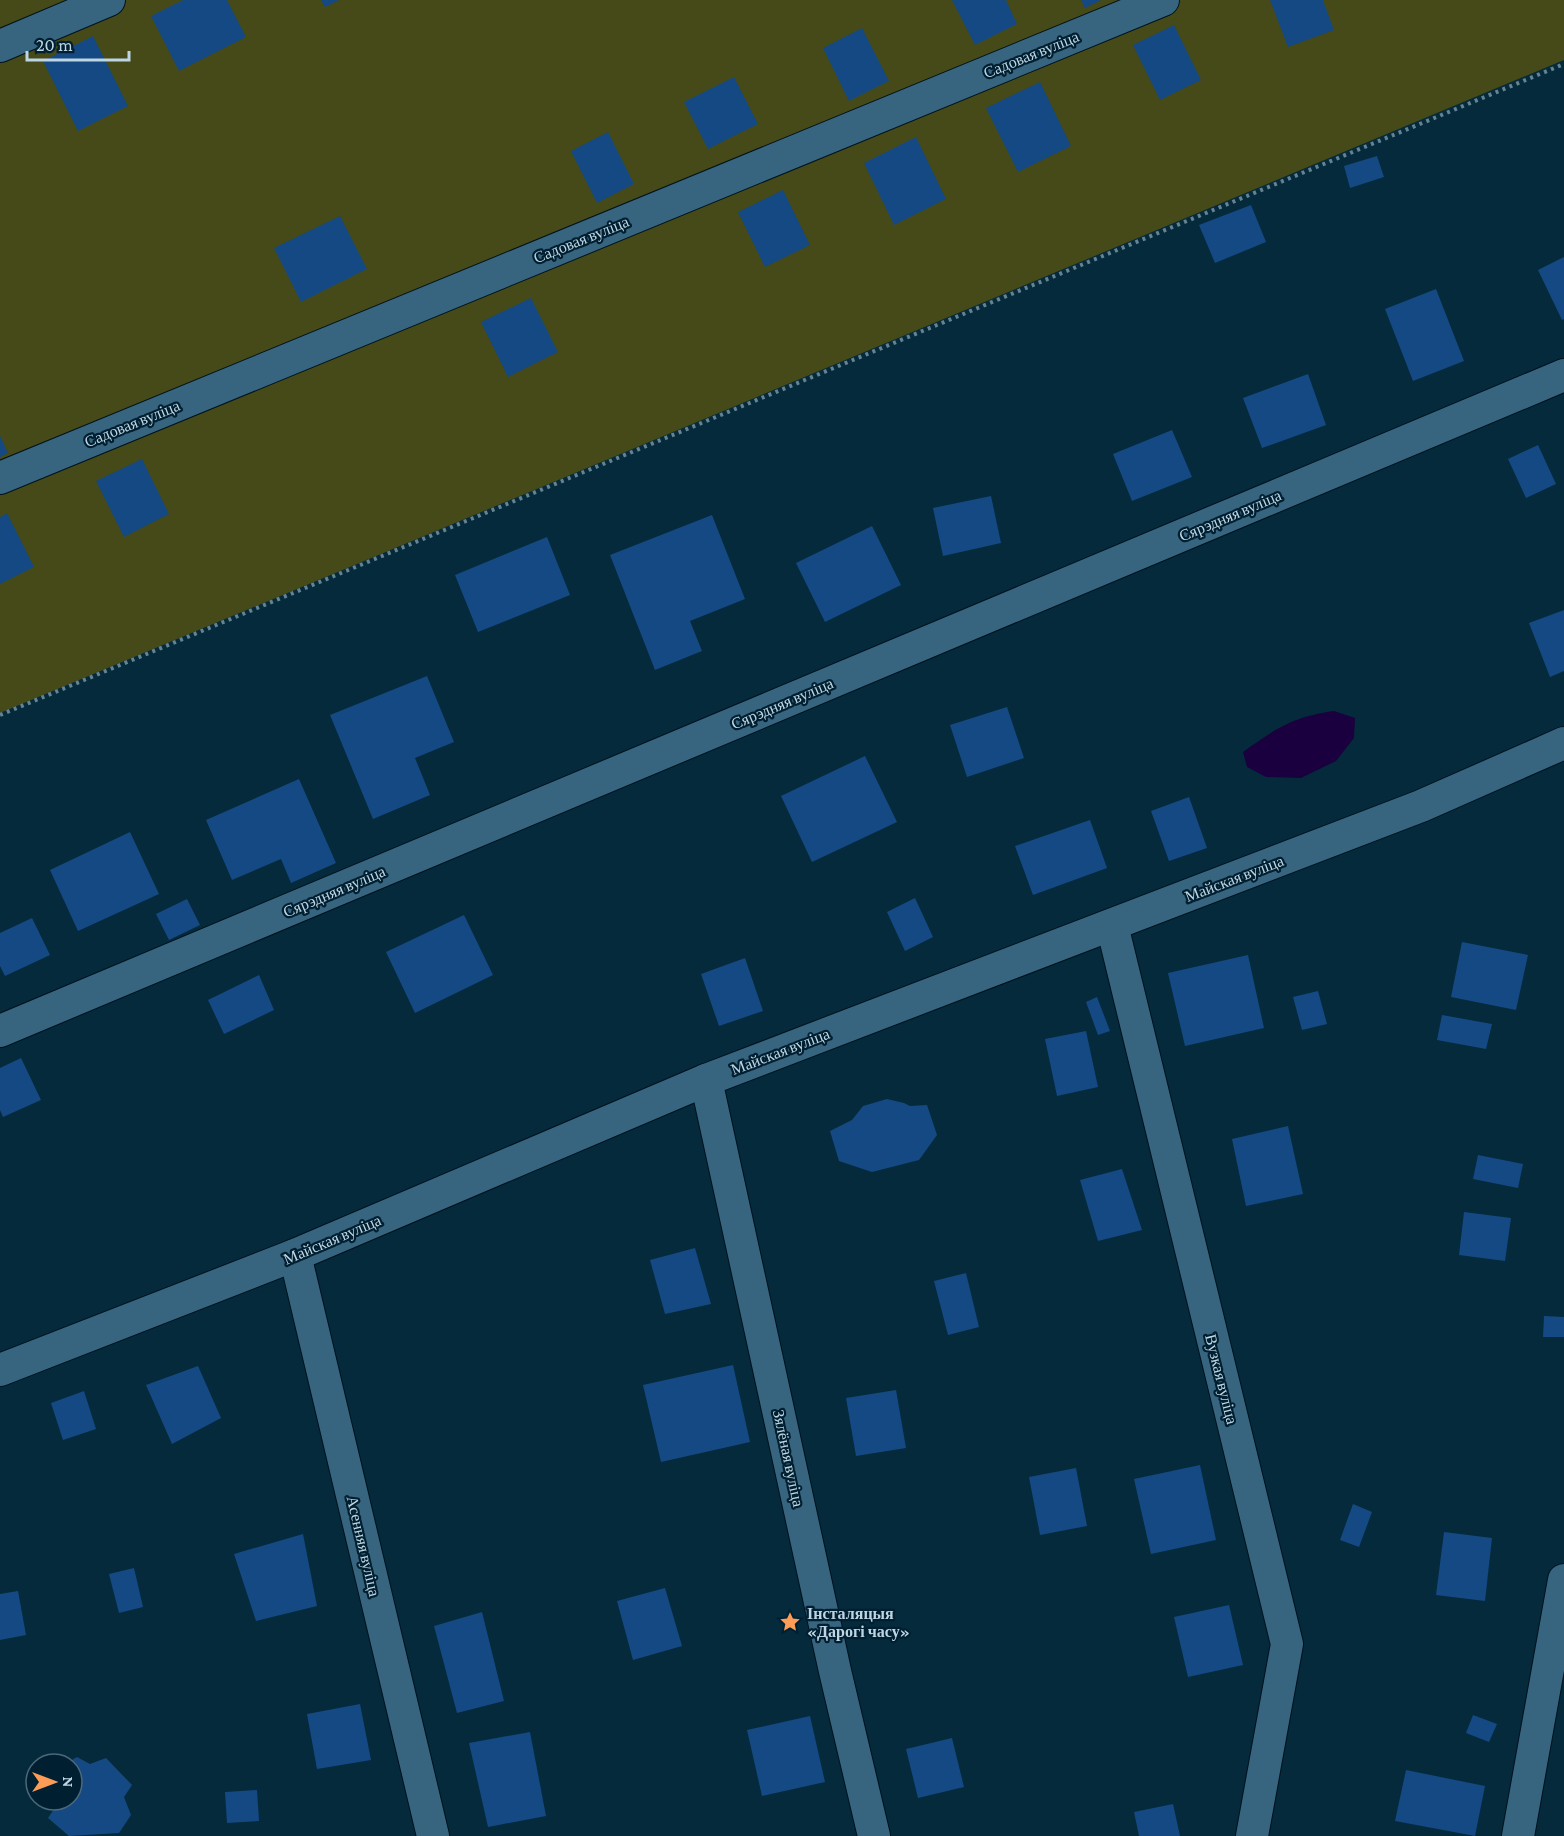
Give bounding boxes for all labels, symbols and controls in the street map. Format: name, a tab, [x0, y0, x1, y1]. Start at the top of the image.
scale bar	[27, 24, 129, 62]
street label: Садовая вуліца	[981, 28, 1082, 82]
text: 20 m	[36, 35, 73, 55]
street label: Садовая вуліца	[531, 213, 632, 267]
street label: Садовая вуліца	[82, 397, 183, 451]
street label: Сярэдняя вуліца	[1177, 486, 1284, 546]
street label: Сярэдняя вуліца	[729, 674, 836, 734]
street label: Майская вуліца	[1182, 852, 1286, 906]
street label: Сярэдняя вуліца	[281, 862, 388, 922]
street label: Майская вуліца	[728, 1025, 832, 1079]
street label: Майская вуліца	[281, 1211, 384, 1269]
street label: Вузкая вуліца	[1201, 1332, 1241, 1426]
street label: Зялёная вуліца	[769, 1408, 807, 1508]
street label: Асенняя вуліца	[343, 1494, 383, 1598]
place label: Інсталяцыя «Дарогі часу»	[807, 1605, 910, 1641]
place icon: Інсталяцыя «Дарогі часу»	[778, 1610, 802, 1634]
north arrow	[24, 1752, 84, 1812]
text: N	[60, 1777, 77, 1788]

